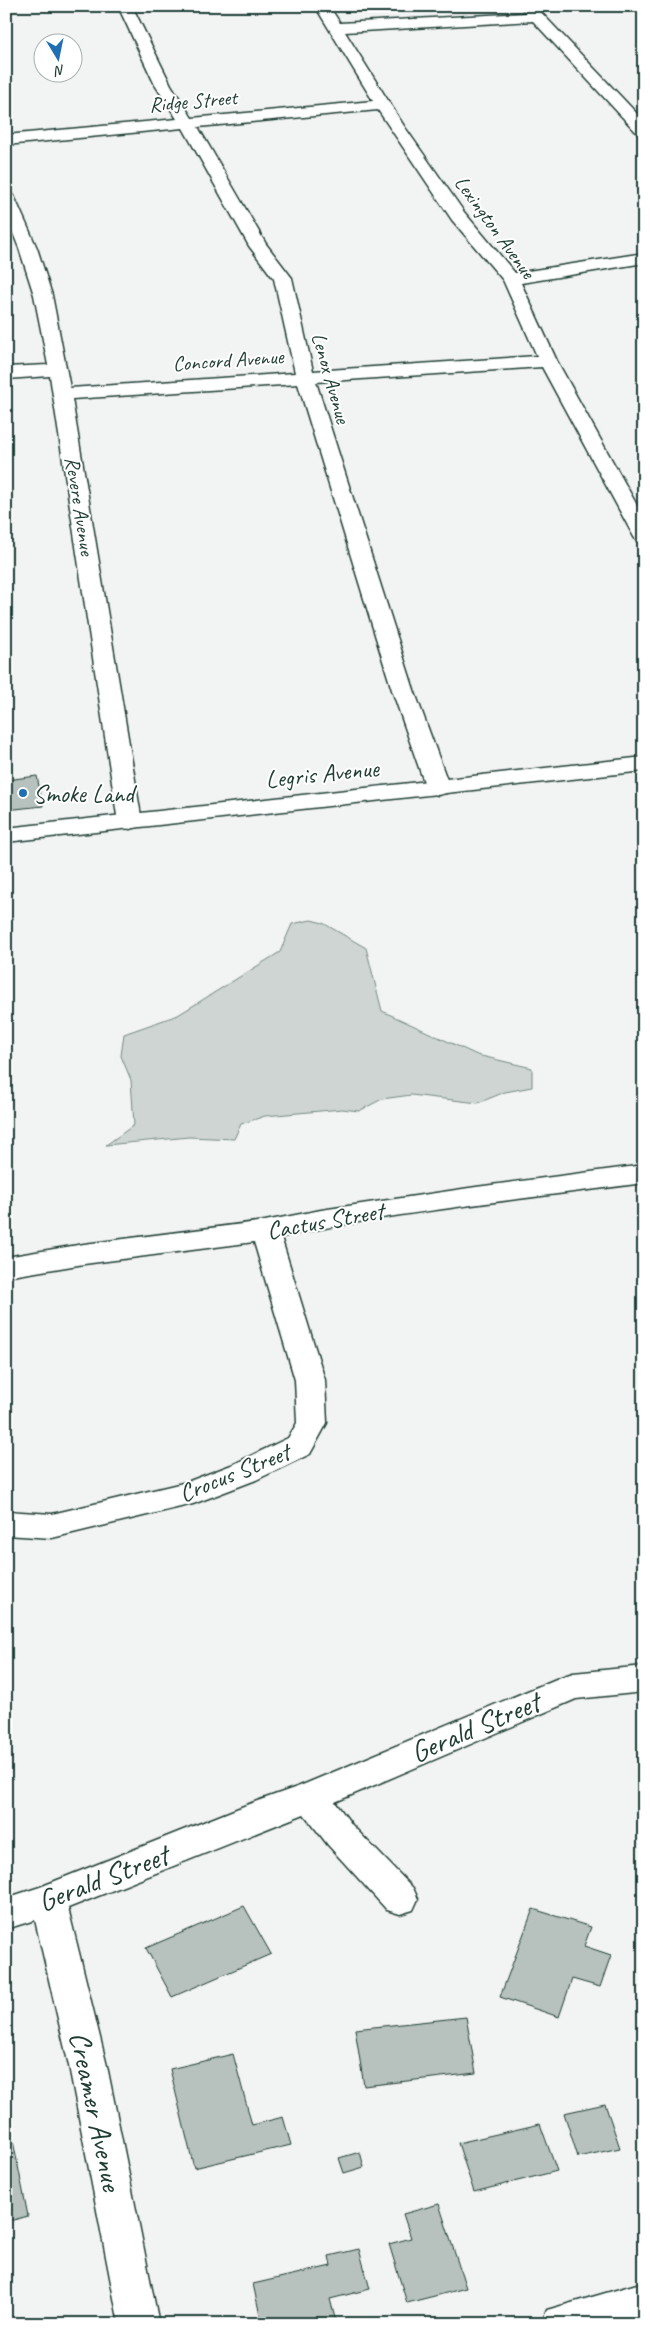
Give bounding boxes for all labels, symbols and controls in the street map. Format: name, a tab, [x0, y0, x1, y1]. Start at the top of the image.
north arrow	[32, 32, 82, 82]
text: N	[52, 61, 66, 80]
street label: Ridge Street	[148, 84, 240, 118]
street label: Lexington Avenue	[449, 170, 542, 285]
street label: Lenox Avenue	[306, 330, 357, 427]
street label: Concord Avenue	[172, 343, 285, 377]
street label: Revere Avenue	[59, 455, 101, 558]
street label: Legris Avenue	[264, 752, 382, 796]
place label: Smoke Land	[33, 778, 138, 810]
marker: Smoke Land	[17, 787, 29, 799]
street label: Cactus Street	[264, 1194, 390, 1247]
street label: Crocus Street	[174, 1435, 298, 1510]
street label: Gerald Street	[405, 1681, 549, 1771]
street label: Gerald Street	[32, 1834, 177, 1920]
street label: Creamer Avenue	[61, 2028, 132, 2196]

